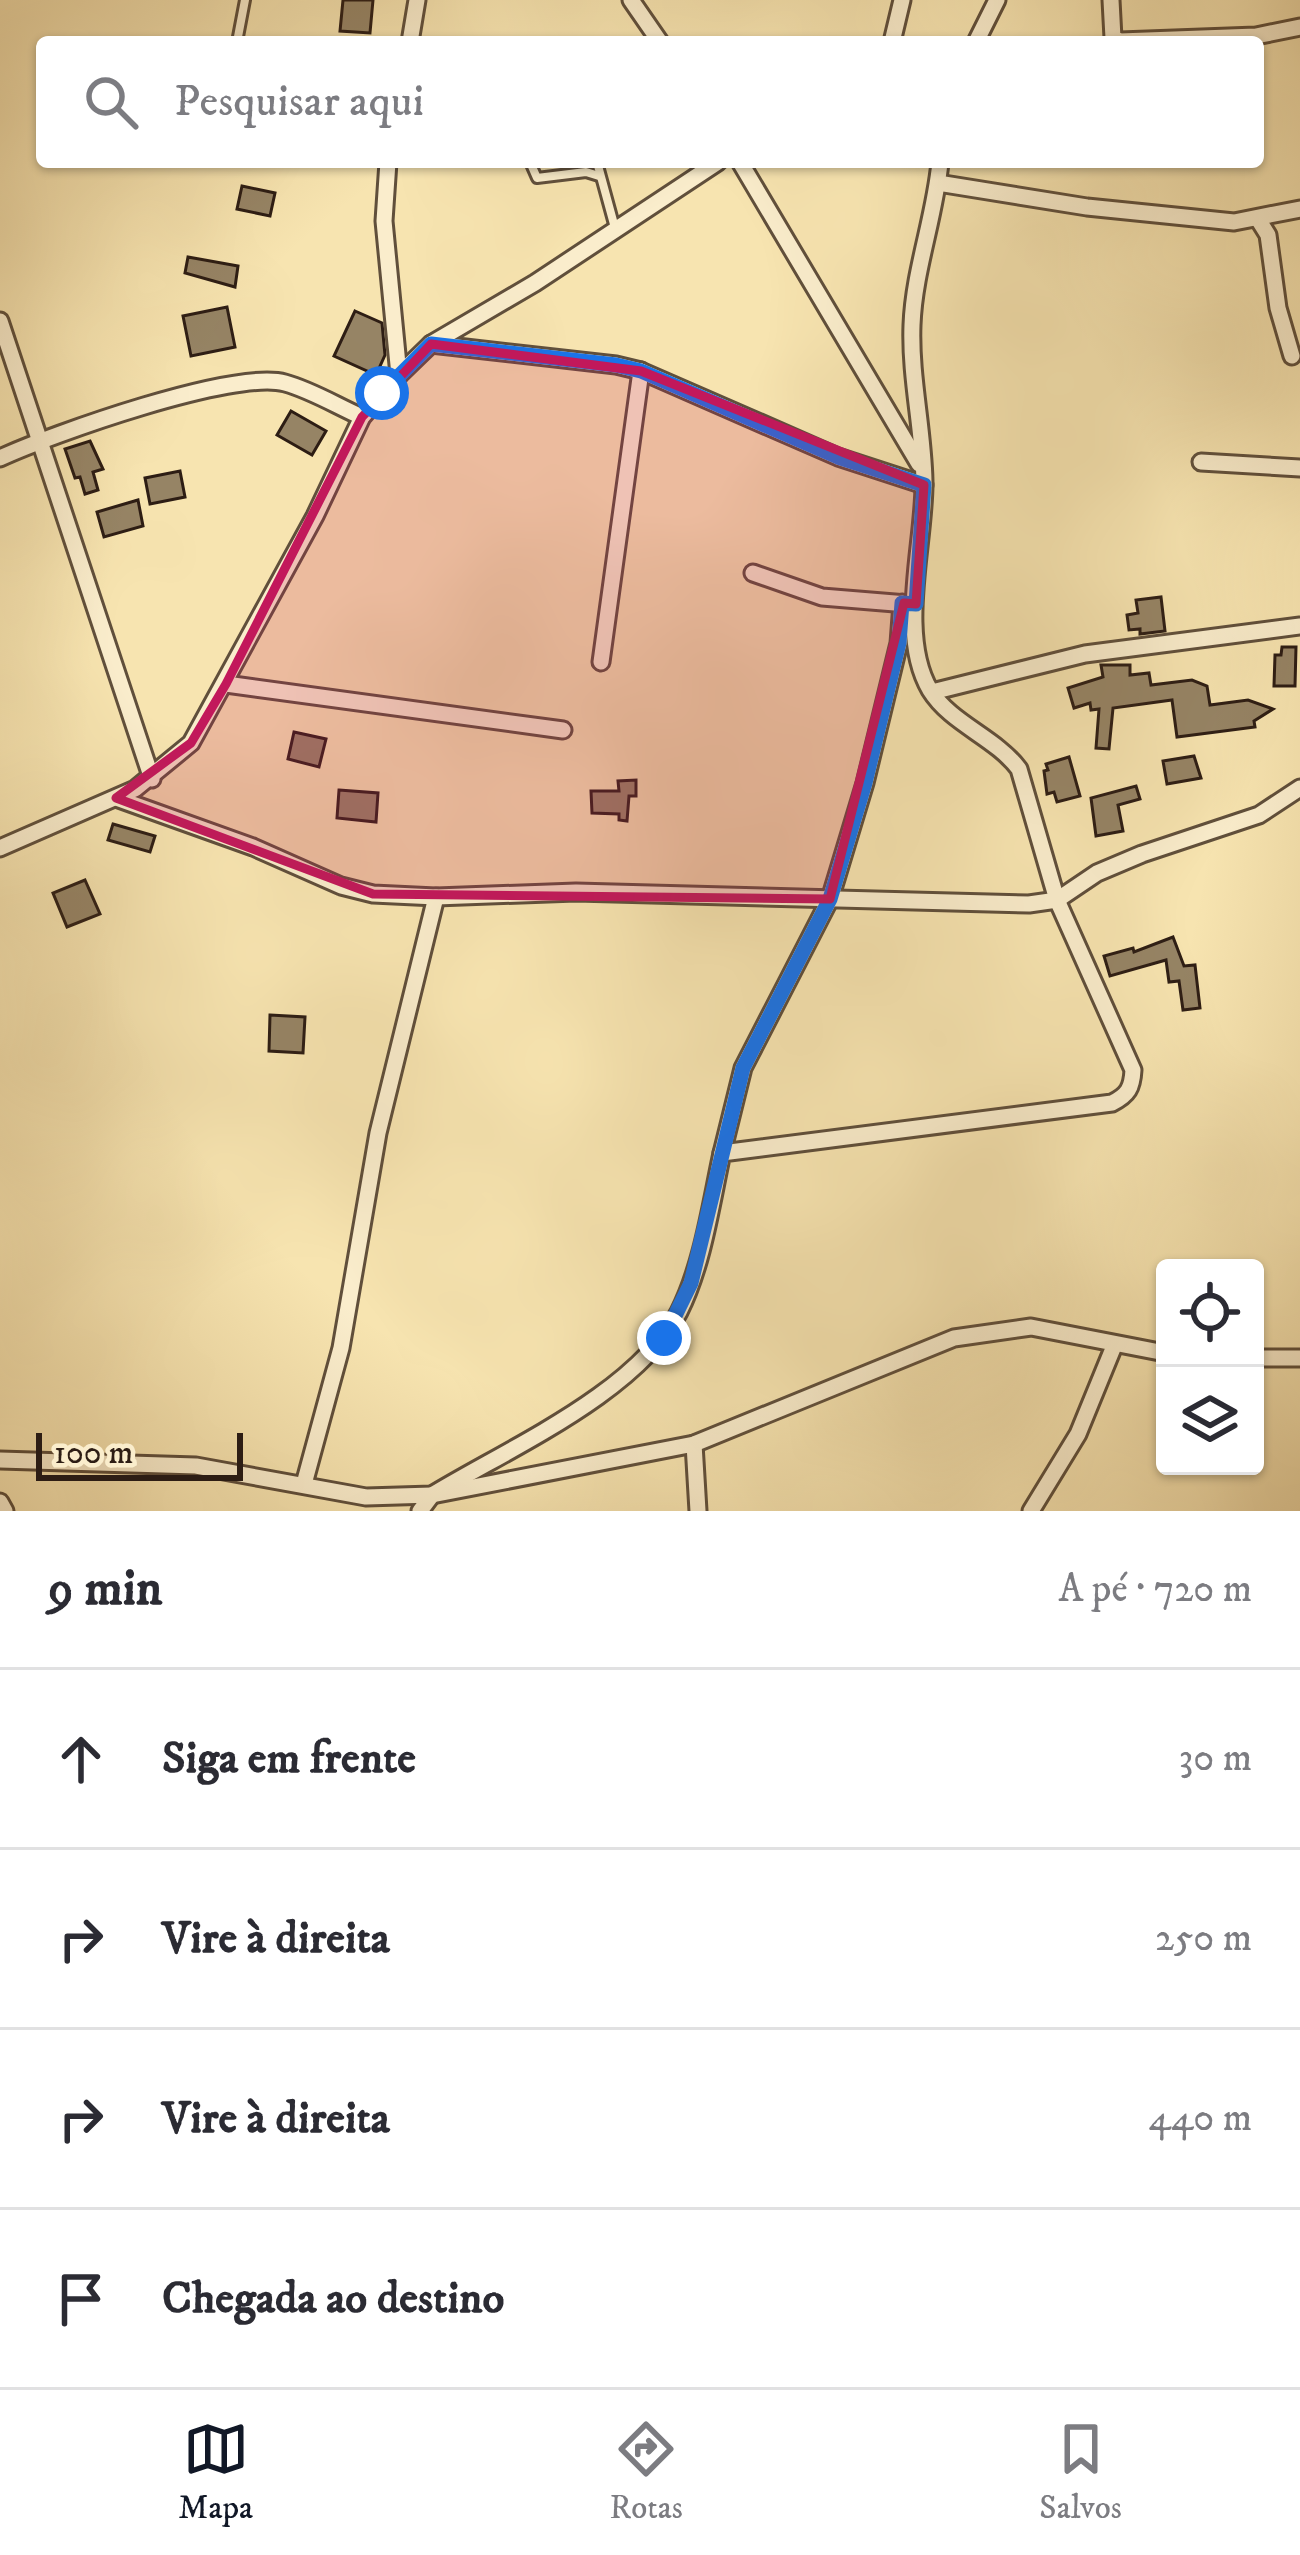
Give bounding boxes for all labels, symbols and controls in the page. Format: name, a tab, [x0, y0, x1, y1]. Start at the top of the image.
search box	[36, 36, 1264, 168]
icon: search	[78, 69, 144, 135]
text: Pesquisar aqui	[174, 74, 424, 130]
route start	[355, 366, 409, 420]
map controls	[1156, 1259, 1264, 1475]
button: locate	[1156, 1259, 1264, 1367]
route end	[637, 1311, 691, 1365]
button: layers	[1156, 1367, 1264, 1475]
scale bar	[36, 1427, 243, 1480]
text: 100 m	[54, 1433, 133, 1474]
text: 9 min	[48, 1557, 163, 1621]
text: A pé · 720 m	[1059, 1565, 1252, 1614]
icon: ahead	[48, 1726, 114, 1792]
text: Siga em frente	[162, 1731, 416, 1787]
text: 30 m	[1179, 1734, 1252, 1783]
icon: right	[48, 1906, 114, 1972]
text: Vire à direita	[162, 1911, 390, 1967]
text: 250 m	[1155, 1914, 1252, 1963]
icon: right	[48, 2086, 114, 2152]
text: Vire à direita	[162, 2091, 390, 2147]
text: 440 m	[1148, 2094, 1252, 2143]
icon: arrive	[48, 2266, 114, 2332]
text: Chegada ao destino	[162, 2271, 504, 2327]
tab: Mapa	[178, 2416, 253, 2529]
tab: Rotas	[609, 2416, 683, 2529]
tab: Salvos	[1039, 2416, 1122, 2529]

